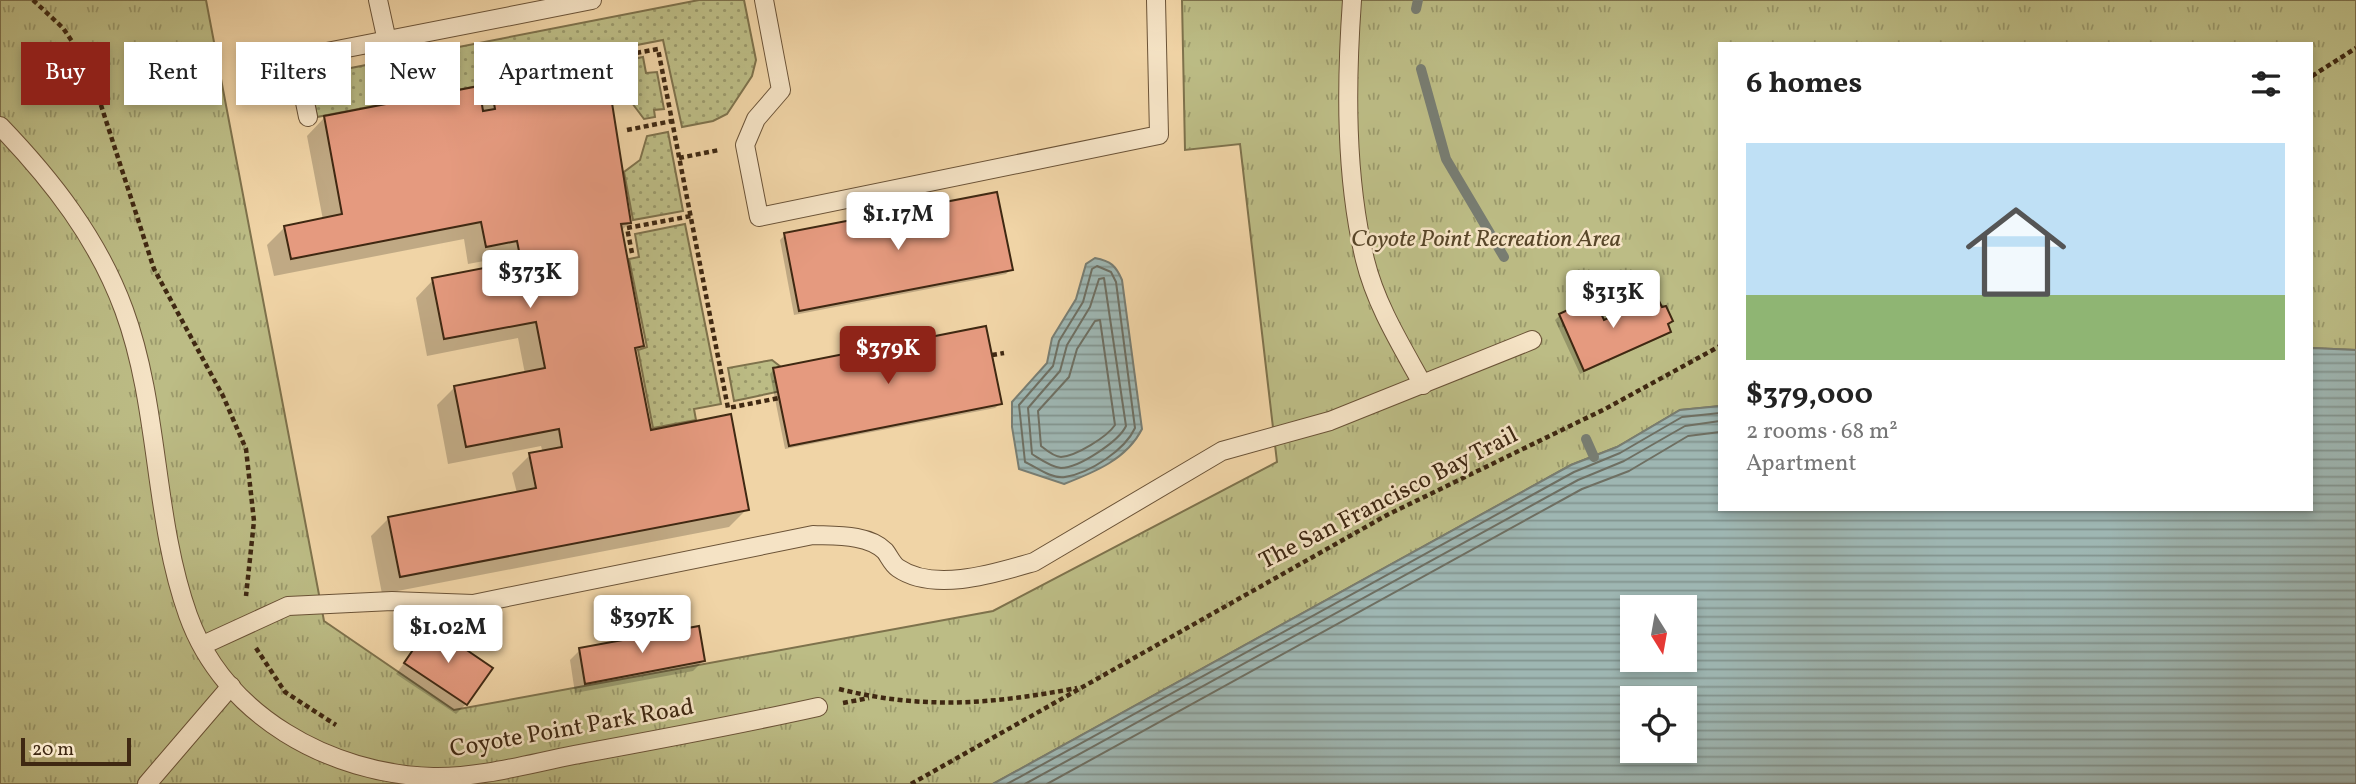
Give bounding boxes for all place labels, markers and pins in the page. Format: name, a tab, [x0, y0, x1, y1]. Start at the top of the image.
pin: $1.17M	[841, 192, 955, 252]
pin: $373K	[481, 250, 579, 310]
pin: $313K	[1564, 270, 1662, 330]
pin: $379K	[839, 326, 937, 386]
pin: $397K	[593, 596, 691, 655]
pin: $1.02M	[391, 606, 505, 665]

